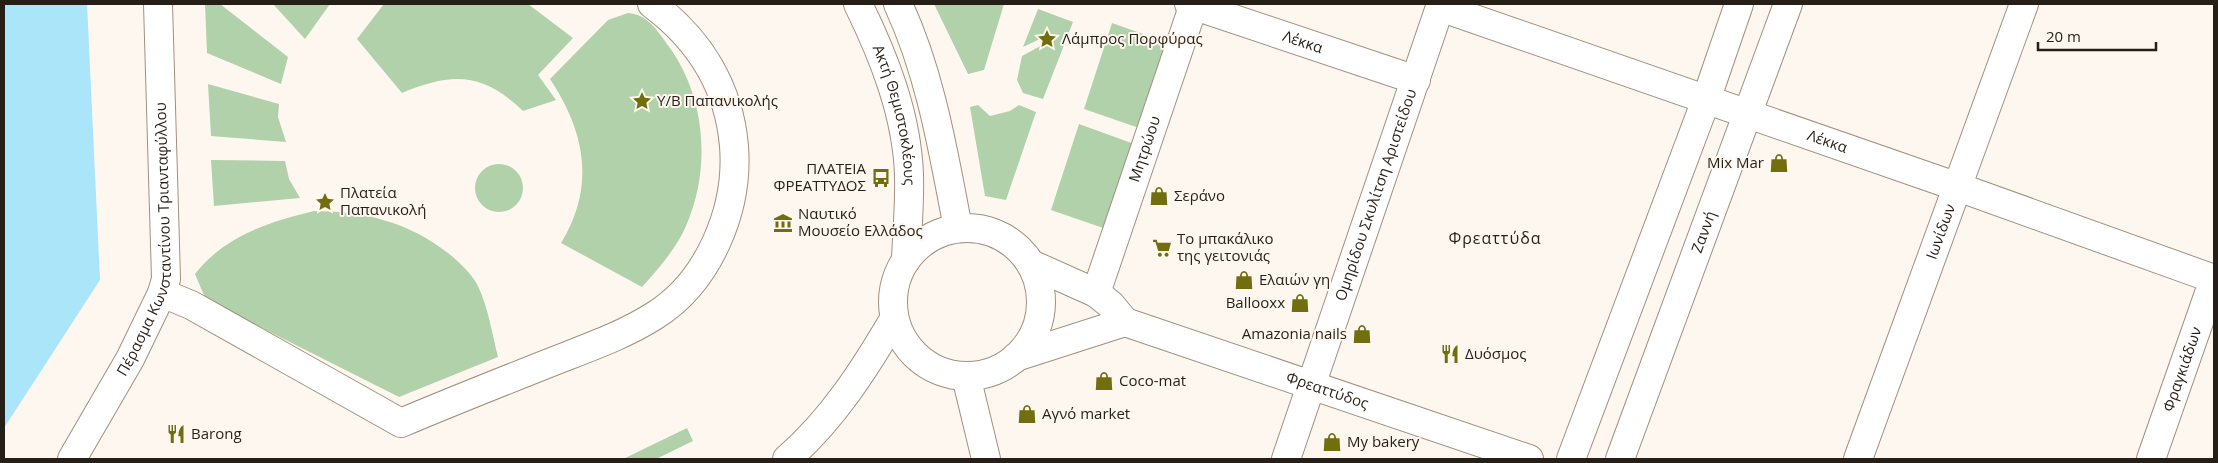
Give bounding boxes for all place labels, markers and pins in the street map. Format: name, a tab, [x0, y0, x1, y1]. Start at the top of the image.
place icon: Λάμπρος Πορφύρας	[1036, 28, 1058, 50]
place label: Λάμπρος Πορφύρας	[1062, 28, 1203, 48]
place icon: Υ/Β Παπανικολής	[631, 90, 653, 112]
place label: Υ/Β Παπανικολής	[657, 90, 778, 110]
place label: Mix Mar	[1707, 152, 1764, 172]
shop icon: Mix Mar	[1768, 152, 1790, 174]
place label: ΠΛΑΤΕΙΑ ΦΡΕΑΤΤΥΔΟΣ	[773, 158, 867, 195]
bus stop icon: ΠΛΑΤΕΙΑ ΦΡΕΑΤΤΥΔΟΣ	[870, 167, 892, 189]
place label: Πλατεία Παπανικολή	[340, 182, 426, 219]
shop icon: Σεράνο	[1148, 185, 1170, 207]
place label: Σεράνο	[1174, 185, 1225, 205]
place icon: Πλατεία Παπανικολή	[314, 191, 336, 213]
place label: Ναυτικό Μουσείο Ελλάδος	[798, 203, 923, 240]
museum icon: Ναυτικό Μουσείο Ελλάδος	[772, 212, 794, 234]
place label: Το μπακάλικο της γειτονιάς	[1177, 228, 1273, 265]
supermarket icon: Το μπακάλικο της γειτονιάς	[1151, 237, 1173, 259]
shop icon: Ελαιών γη	[1233, 269, 1255, 291]
place label: Ελαιών γη	[1259, 269, 1330, 289]
place label: Ballooxx	[1226, 292, 1285, 312]
shop icon: Ballooxx	[1289, 292, 1311, 314]
place label: Amazonia nails	[1242, 323, 1347, 343]
shop icon: Amazonia nails	[1351, 323, 1373, 345]
restaurant icon: Δυόσμος	[1439, 343, 1461, 365]
place label: Δυόσμος	[1465, 343, 1527, 363]
shop icon: Coco-mat	[1093, 370, 1115, 392]
place label: Coco-mat	[1119, 370, 1186, 390]
shop icon: Αγνό market	[1016, 403, 1038, 425]
place label: Αγνό market	[1042, 403, 1130, 423]
restaurant icon: Barong	[165, 423, 187, 445]
place label: Barong	[191, 423, 242, 443]
shop icon: My bakery	[1321, 431, 1343, 453]
place label: My bakery	[1347, 431, 1420, 451]

